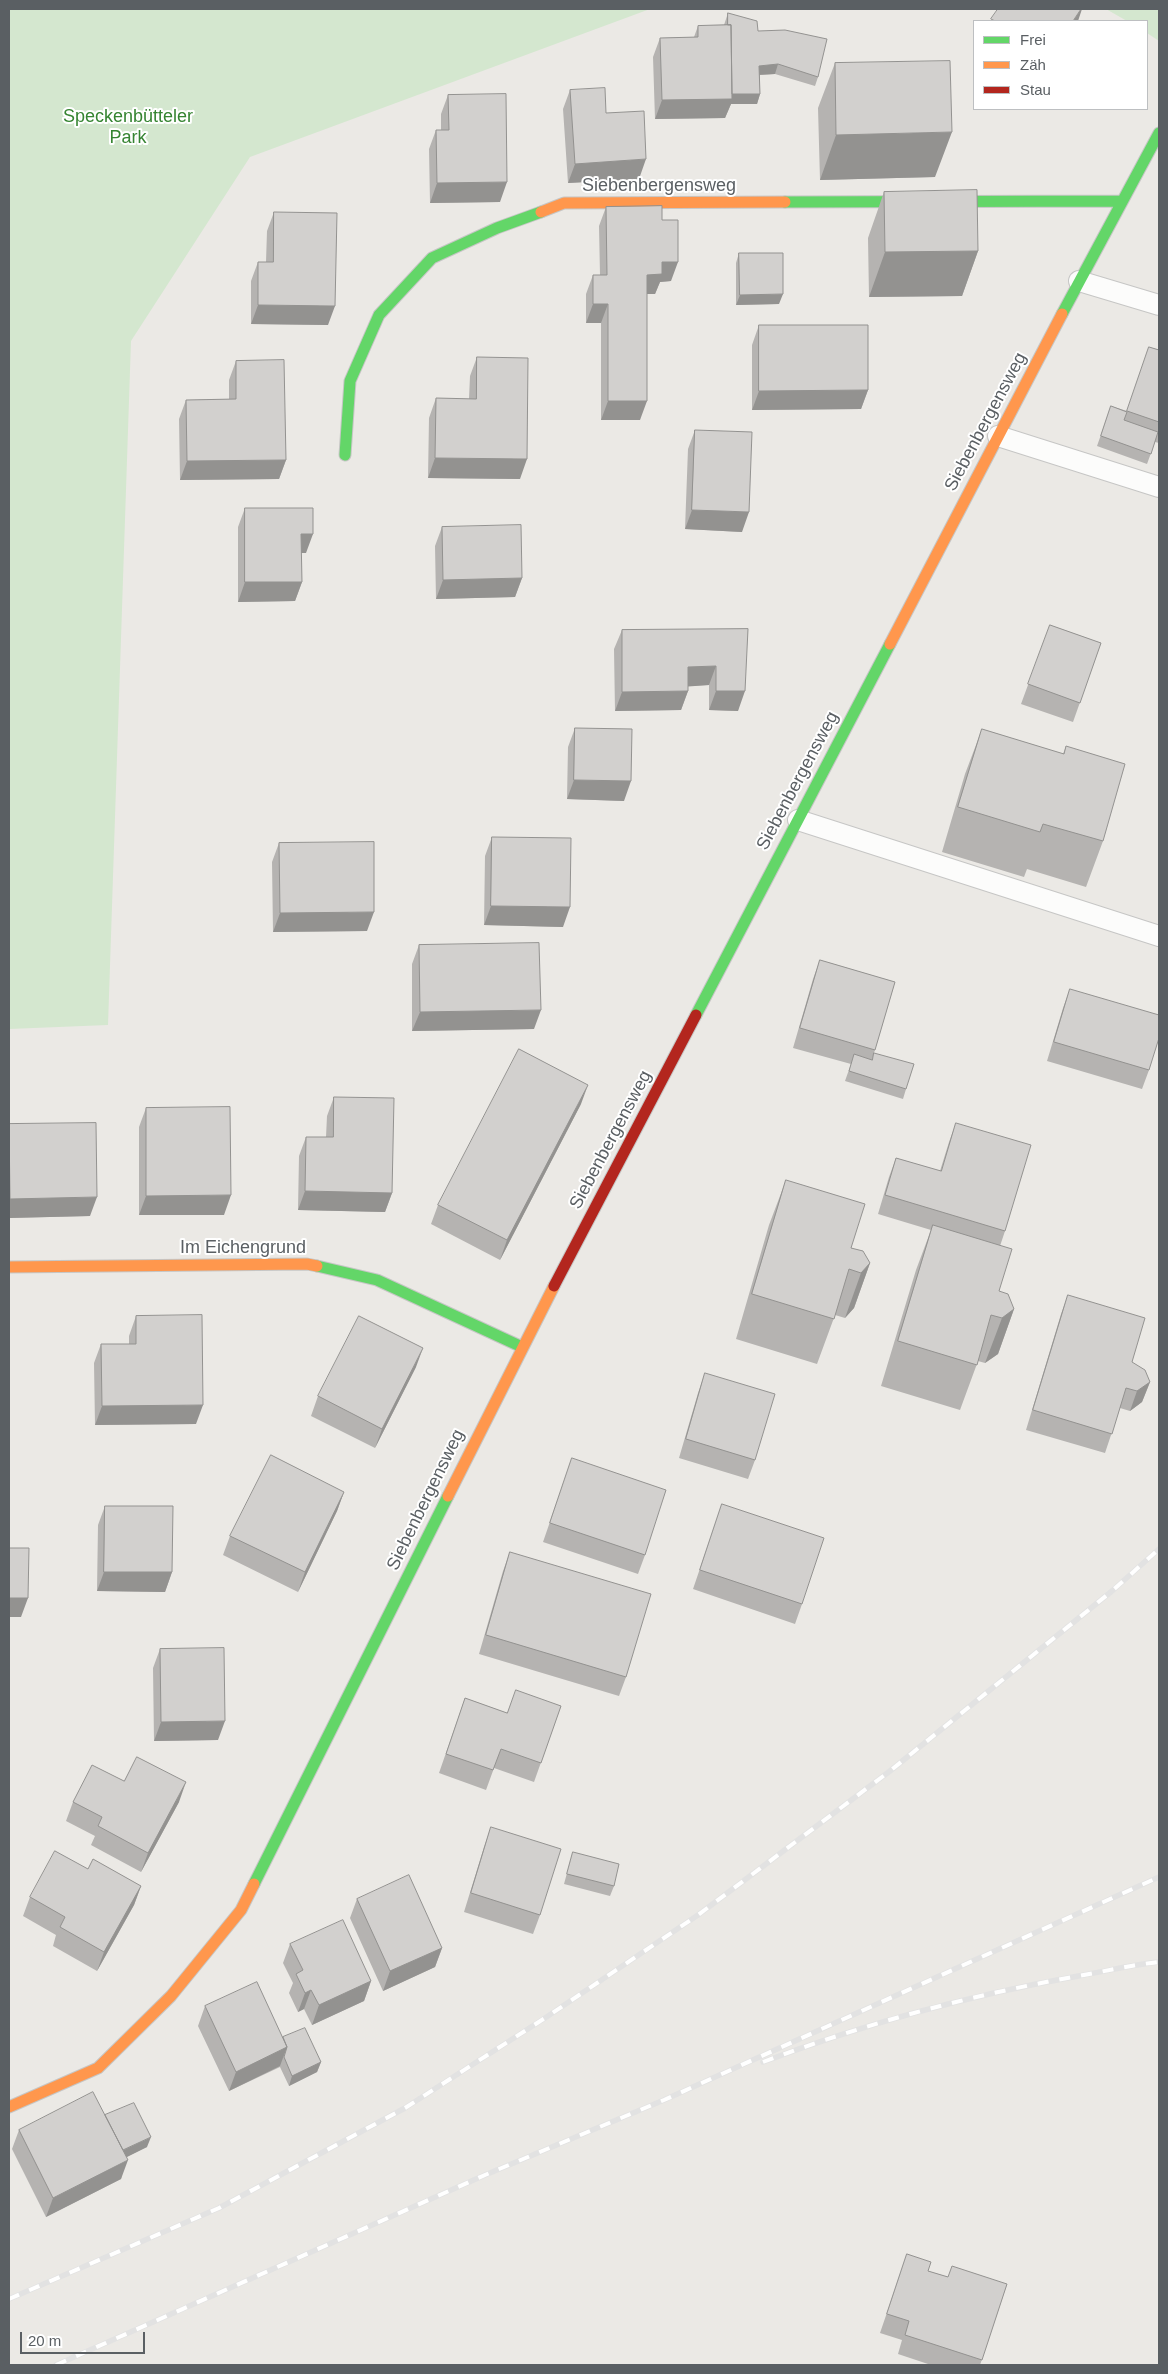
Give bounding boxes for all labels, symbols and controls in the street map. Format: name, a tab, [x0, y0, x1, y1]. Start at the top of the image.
legend	[973, 20, 1148, 110]
text: Frei	[1020, 31, 1046, 48]
text: Zäh	[1020, 56, 1046, 73]
text: Stau	[1020, 81, 1051, 98]
park label: Speckenbütteler Park	[63, 106, 193, 148]
street label: Siebenbergensweg	[582, 175, 736, 197]
street label: Siebenbergensweg	[940, 349, 1032, 495]
street label: Siebenbergensweg	[752, 708, 844, 854]
street label: Siebenbergensweg	[565, 1067, 657, 1213]
street label: Im Eichengrund	[180, 1237, 306, 1259]
street label: Siebenbergensweg	[383, 1426, 469, 1574]
scale bar	[22, 2322, 148, 2354]
text: 20 m	[28, 2332, 61, 2349]

